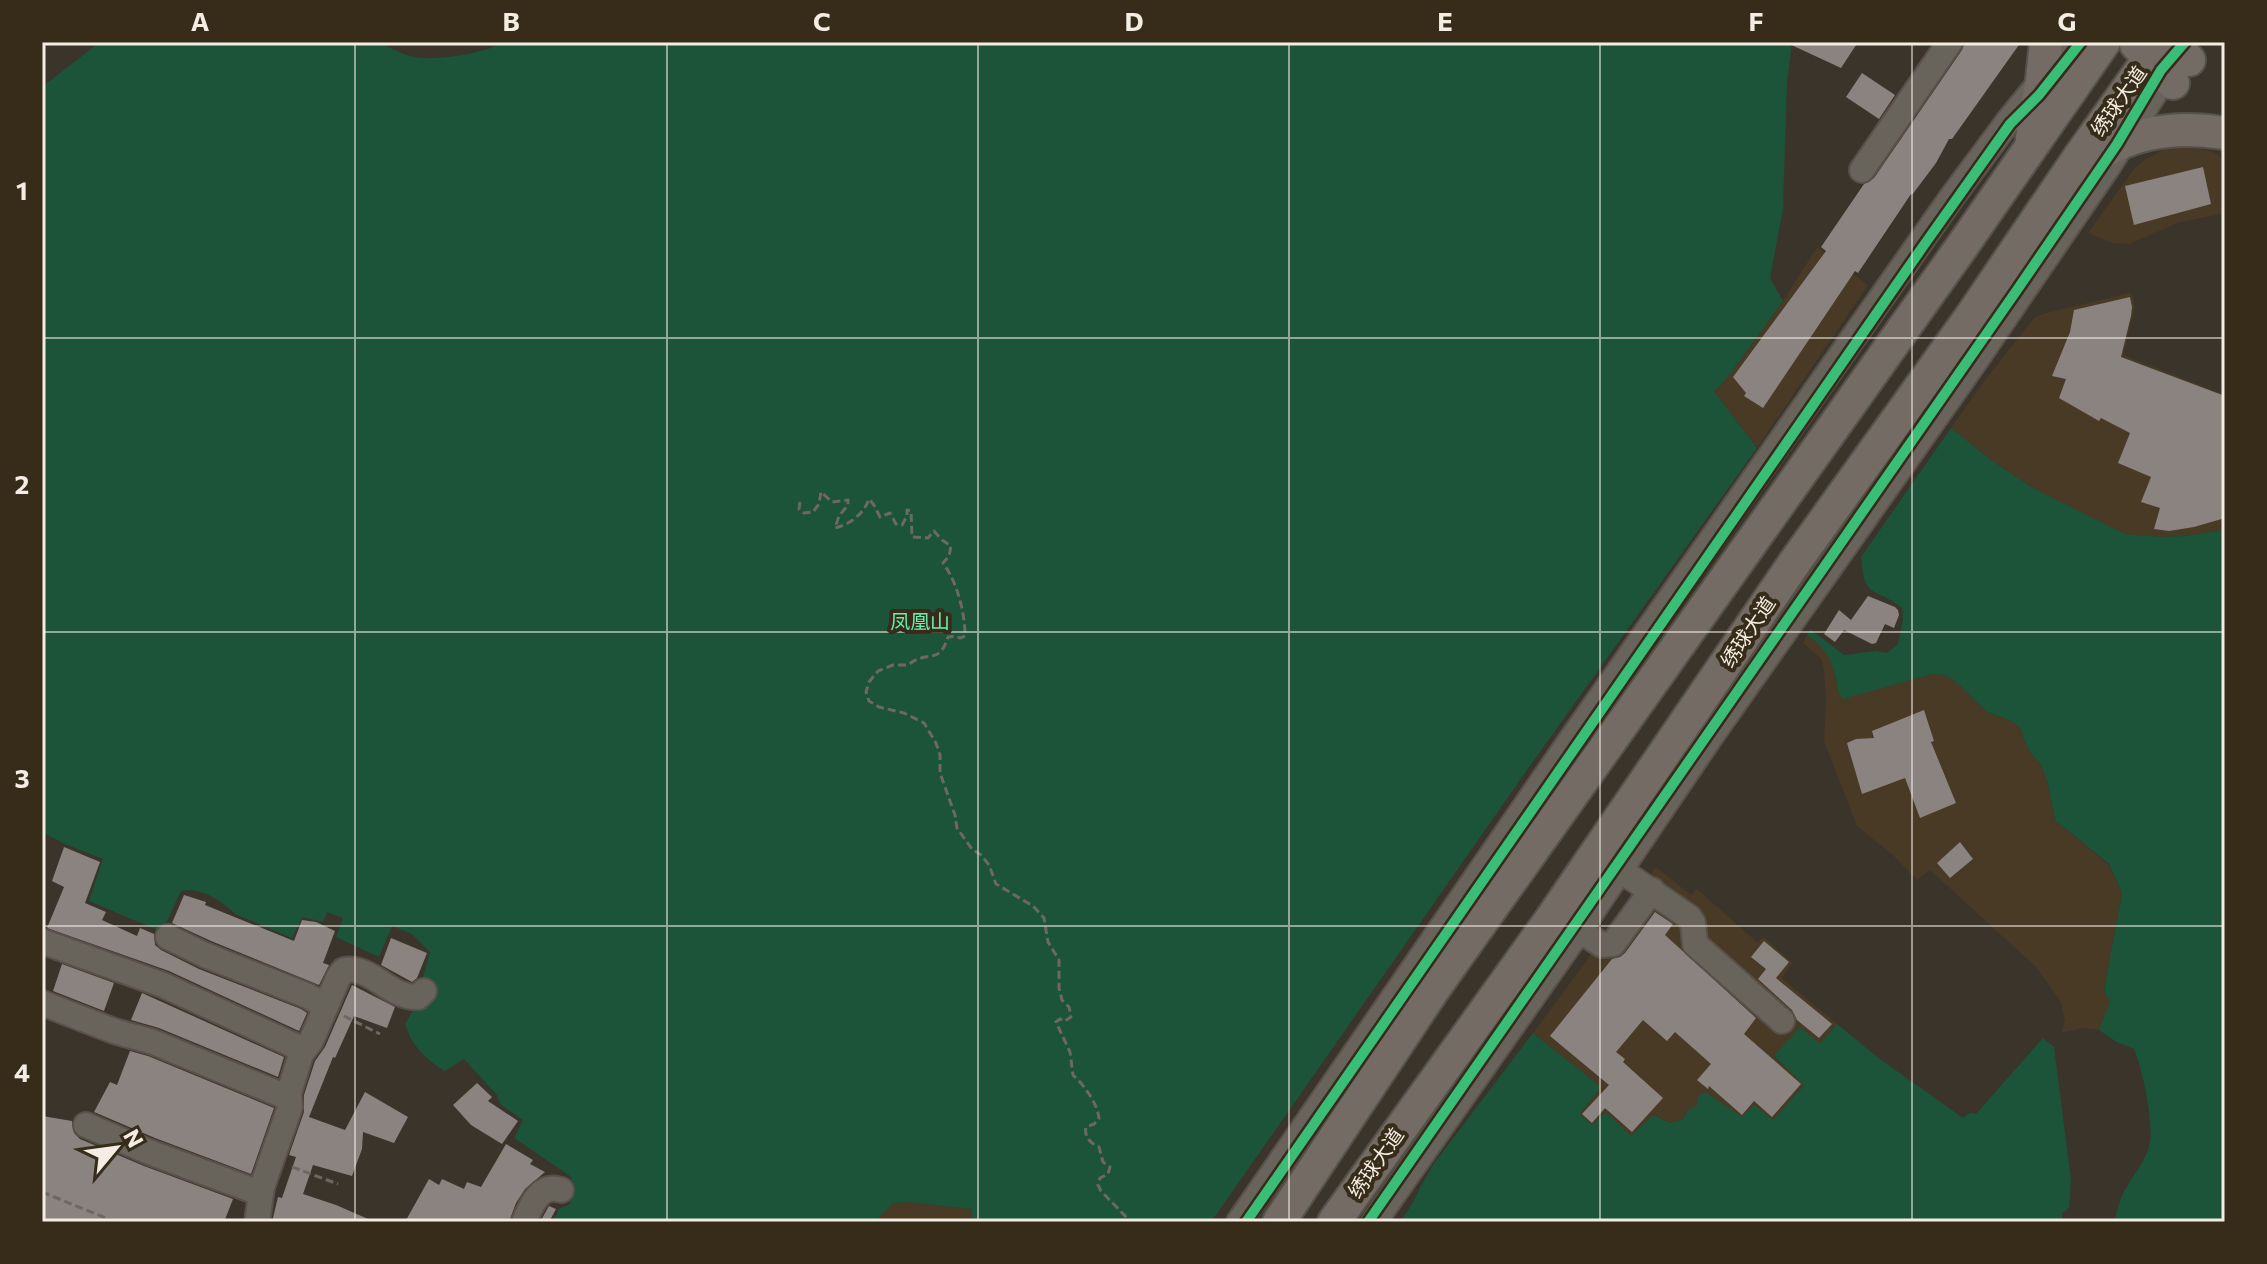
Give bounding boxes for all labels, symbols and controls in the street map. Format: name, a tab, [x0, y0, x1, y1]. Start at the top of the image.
text: A	[191, 5, 210, 36]
text: B	[502, 5, 520, 36]
text: C	[813, 5, 831, 36]
text: D	[1124, 5, 1144, 36]
text: E	[1437, 5, 1453, 36]
text: F	[1748, 5, 1764, 36]
text: G	[2058, 5, 2076, 36]
street label: 绣球大道	[2085, 61, 2151, 140]
text: 1	[16, 174, 28, 205]
text: 2	[15, 468, 29, 499]
street label: 绣球大道	[1715, 592, 1779, 671]
park label: 凤凰山	[890, 609, 950, 633]
text: 3	[14, 762, 30, 793]
text: 4	[14, 1056, 30, 1087]
north arrow	[76, 1108, 156, 1188]
street label: 绣球大道	[1342, 1123, 1408, 1202]
text: N	[118, 1124, 150, 1152]

